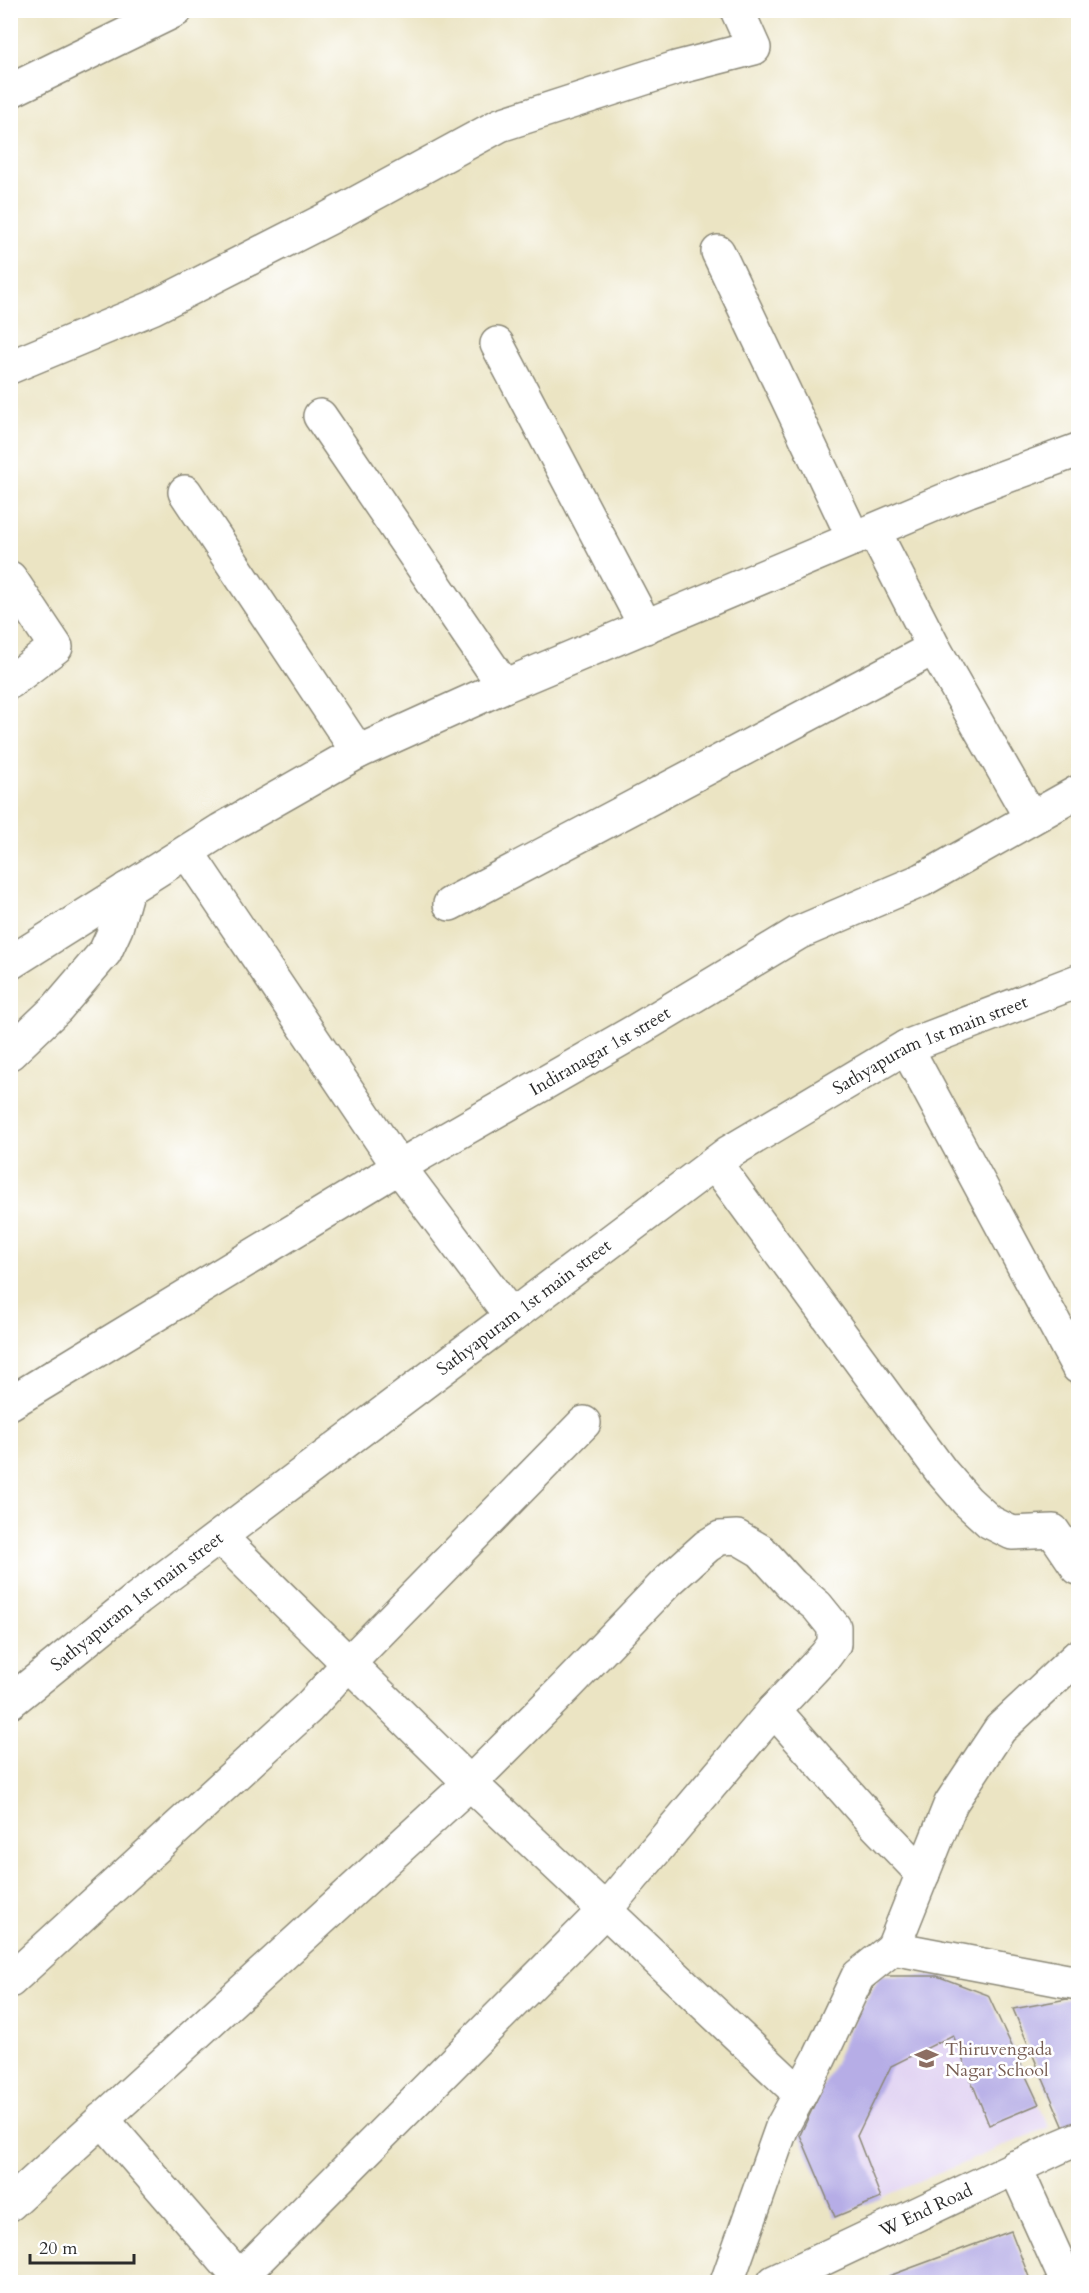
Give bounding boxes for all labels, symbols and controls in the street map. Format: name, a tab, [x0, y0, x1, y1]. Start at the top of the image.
street label: Sathyapuram 1st main street	[828, 989, 1032, 1101]
street label: Indiranagar 1st street	[525, 1001, 676, 1102]
street label: Sathyapuram 1st main street	[431, 1233, 617, 1382]
street label: Sathyapuram 1st main street	[46, 1526, 229, 1677]
place label: Thiruvengada Nagar School	[945, 2037, 1053, 2083]
school or university icon: Thiruvengada Nagar School	[914, 2046, 940, 2072]
street label: W End Road	[875, 2178, 977, 2244]
scale bar	[30, 2227, 134, 2265]
text: 20 m	[39, 2236, 78, 2261]

